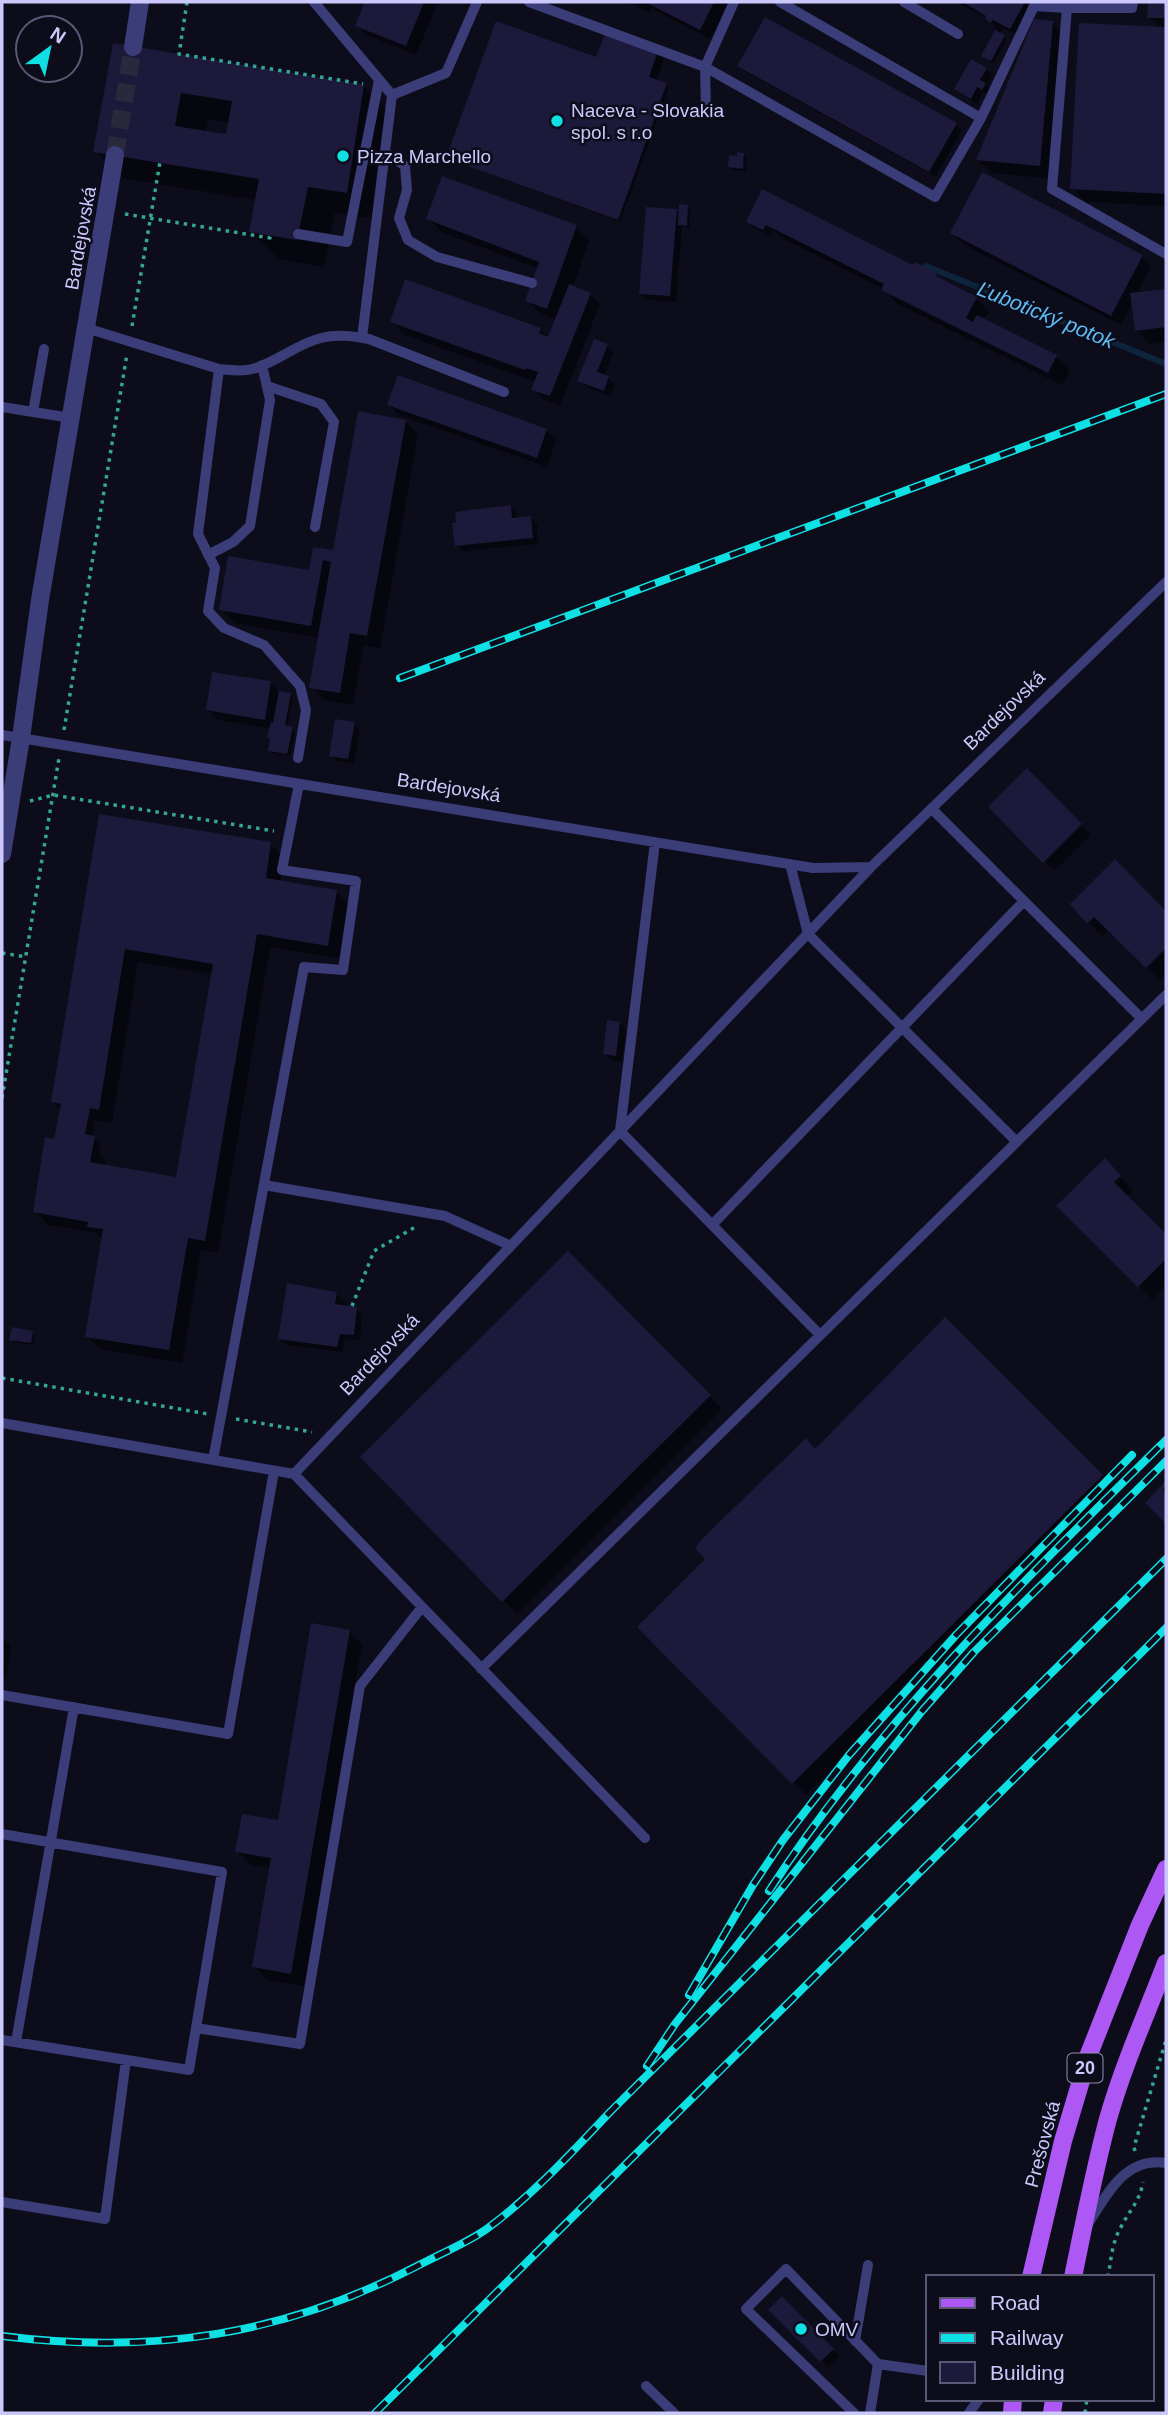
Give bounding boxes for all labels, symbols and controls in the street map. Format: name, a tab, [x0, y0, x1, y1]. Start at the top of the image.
north arrow	[14, 14, 84, 84]
text: N	[47, 23, 69, 48]
place label: Naceva - Slovakia spol. s r.o	[571, 100, 725, 143]
marker: Naceva - Slovakia spol. s r.o	[549, 113, 565, 129]
place label: Pizza Marchello	[357, 146, 491, 167]
marker: Pizza Marchello	[335, 148, 351, 164]
street label: Bardejovská	[61, 184, 100, 291]
water label: Ľubotický potok	[974, 277, 1120, 353]
street label: Bardejovská	[959, 666, 1050, 754]
street label: Bardejovská	[396, 769, 503, 806]
street label: Bardejovská	[335, 1309, 424, 1399]
road number: 20	[1068, 2054, 1102, 2082]
street label: Prešovská	[1021, 2098, 1064, 2190]
legend	[926, 2275, 1154, 2401]
text: Road	[990, 2291, 1040, 2314]
place label: OMV	[815, 2319, 859, 2340]
marker: OMV	[793, 2321, 809, 2337]
text: Railway	[990, 2326, 1064, 2349]
text: Building	[990, 2361, 1065, 2384]

